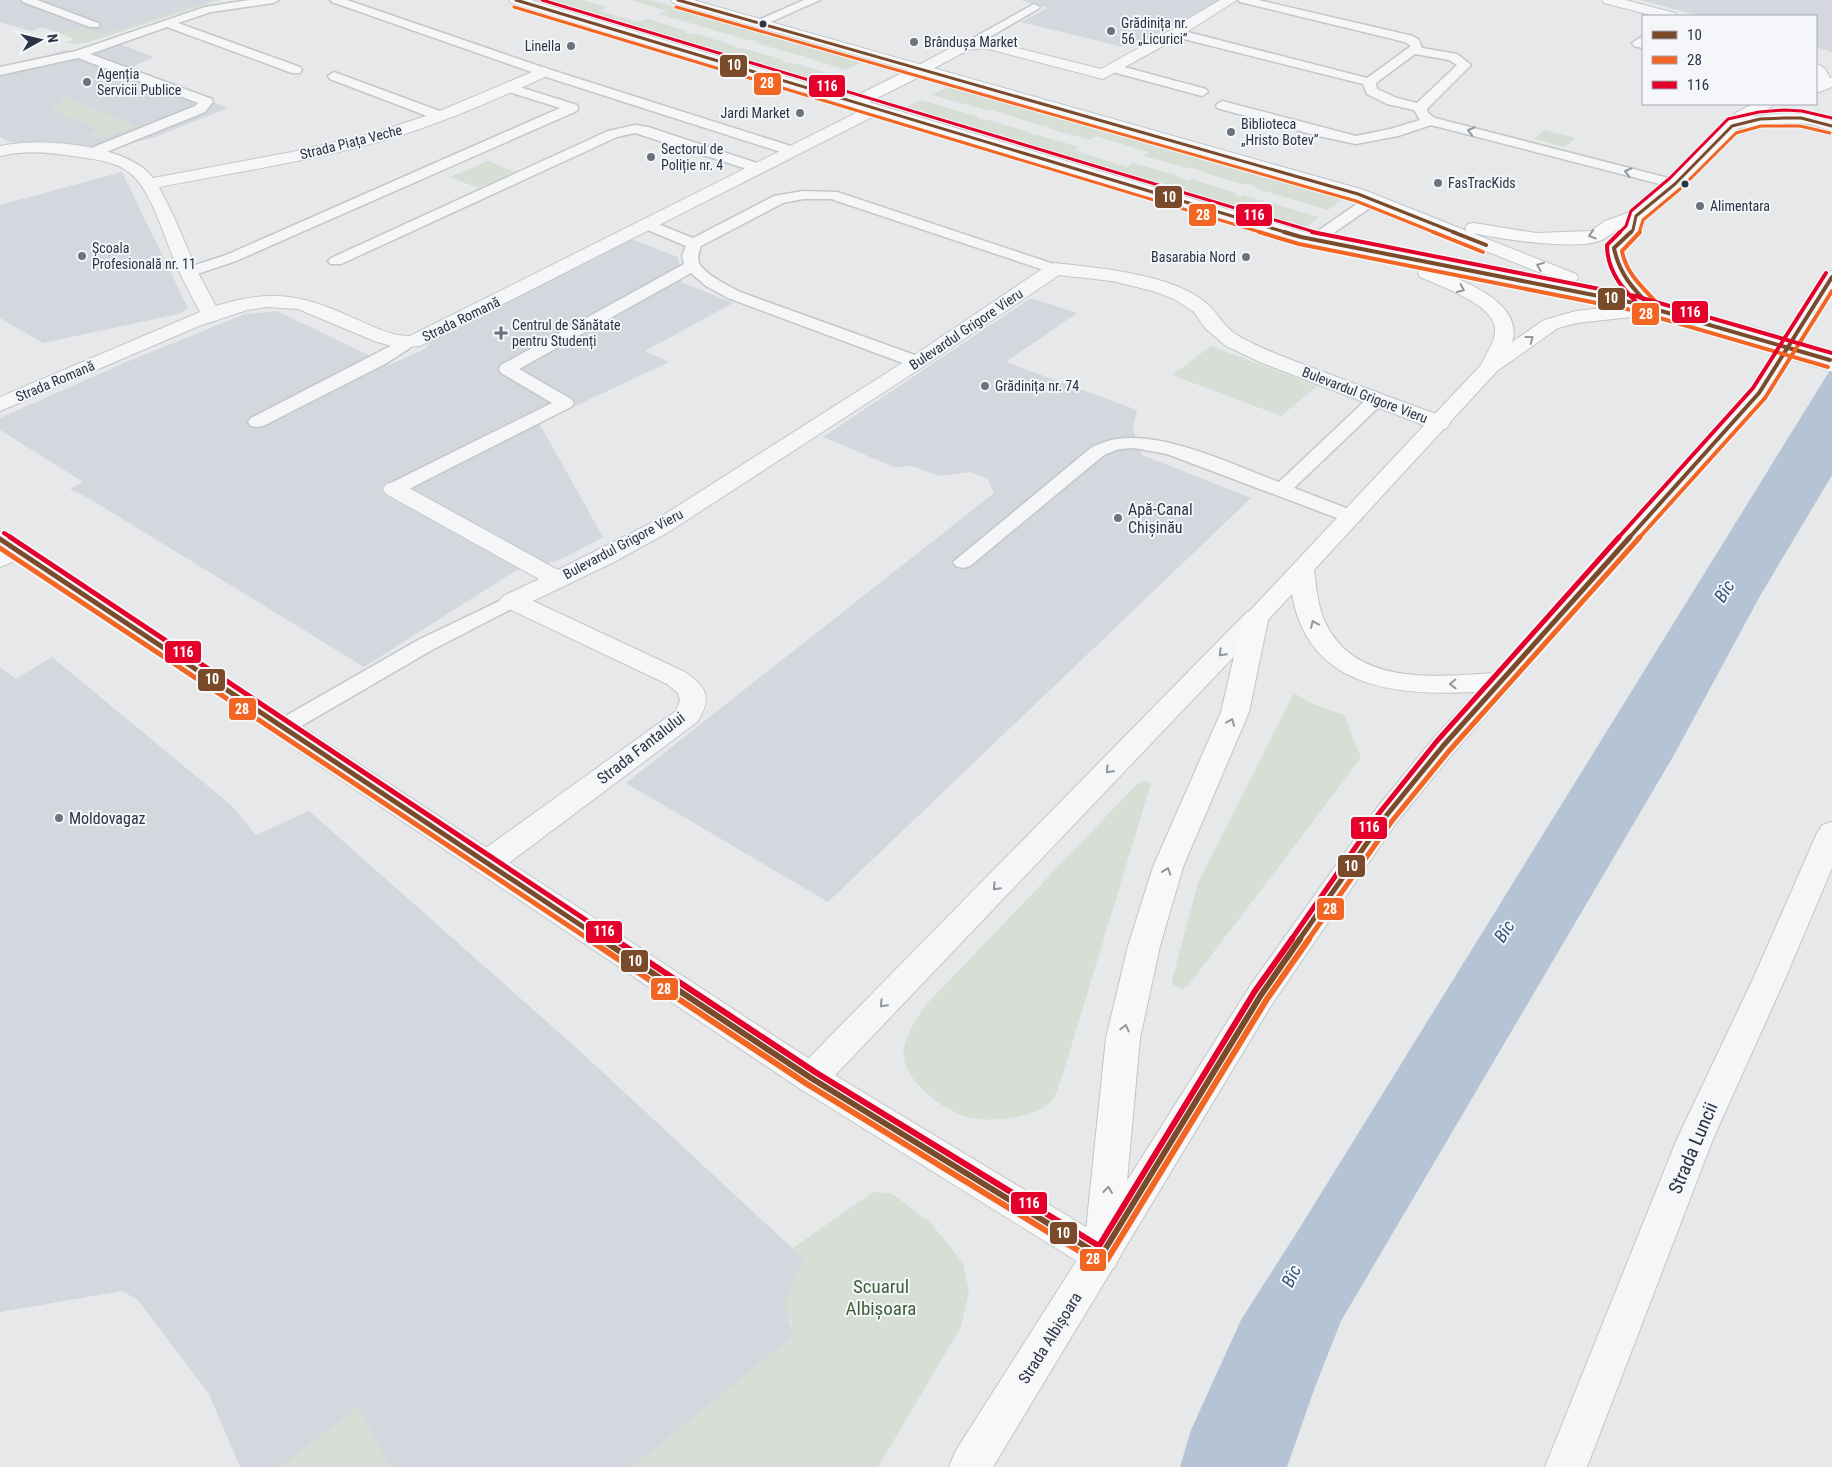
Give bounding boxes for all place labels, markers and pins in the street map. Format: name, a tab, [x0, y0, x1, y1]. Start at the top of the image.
place label: Grădinița nr. 56 „Licurici”	[1121, 15, 1188, 47]
unlabelled marker	[758, 19, 768, 29]
marker: Grădinița nr. 56 „Licurici”	[1105, 25, 1117, 37]
place label: Brândușa Market	[924, 34, 1018, 51]
marker: Brândușa Market	[908, 36, 920, 48]
place label: Linella	[525, 38, 561, 54]
marker: Linella	[565, 40, 577, 52]
place label: Agenția Servicii Publice	[97, 66, 182, 98]
marker: Agenția Servicii Publice	[81, 76, 93, 88]
place label: Jardi Market	[721, 105, 790, 121]
marker: Jardi Market	[794, 107, 806, 119]
place label: Biblioteca „Hristo Botev”	[1241, 116, 1319, 148]
marker: Biblioteca „Hristo Botev”	[1225, 126, 1237, 138]
place label: Sectorul de Poliție nr. 4	[661, 141, 724, 174]
marker: Sectorul de Poliție nr. 4	[645, 151, 657, 163]
place label: FasTracKids	[1448, 175, 1516, 191]
marker: FasTracKids	[1432, 177, 1444, 189]
unlabelled marker	[1680, 179, 1690, 189]
place label: Alimentara	[1710, 198, 1770, 214]
marker: Alimentara	[1694, 200, 1706, 212]
place label: Școala Profesională nr. 11	[92, 240, 196, 272]
place label: Basarabia Nord	[1151, 249, 1236, 265]
marker: Școala Profesională nr. 11	[76, 250, 88, 262]
marker: Basarabia Nord	[1240, 251, 1252, 263]
place label: Centrul de Sănătate pentru Studenți	[512, 317, 621, 350]
marker: Centrul de Sănătate pentru Studenți	[494, 326, 508, 340]
place label: Grădinița nr. 74	[995, 378, 1079, 395]
marker: Grădinița nr. 74	[979, 380, 991, 392]
place label: Apă-Canal Chișinău	[1128, 500, 1193, 538]
marker: Apă-Canal Chișinău	[1112, 512, 1124, 524]
place label: Moldovagaz	[69, 809, 146, 828]
marker: Moldovagaz	[53, 812, 65, 824]

